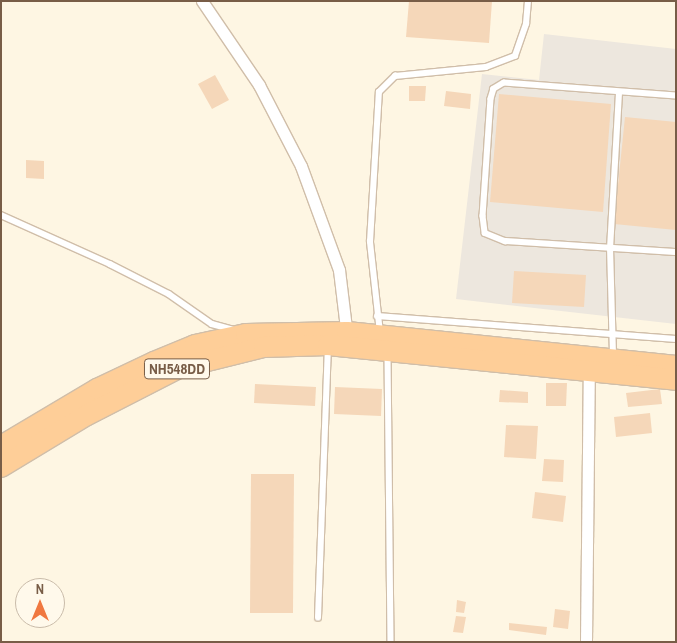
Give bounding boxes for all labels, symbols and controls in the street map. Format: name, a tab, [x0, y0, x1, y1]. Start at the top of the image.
road number: NH548DD	[143, 356, 211, 382]
north arrow	[15, 578, 65, 628]
text: N	[36, 580, 44, 598]

